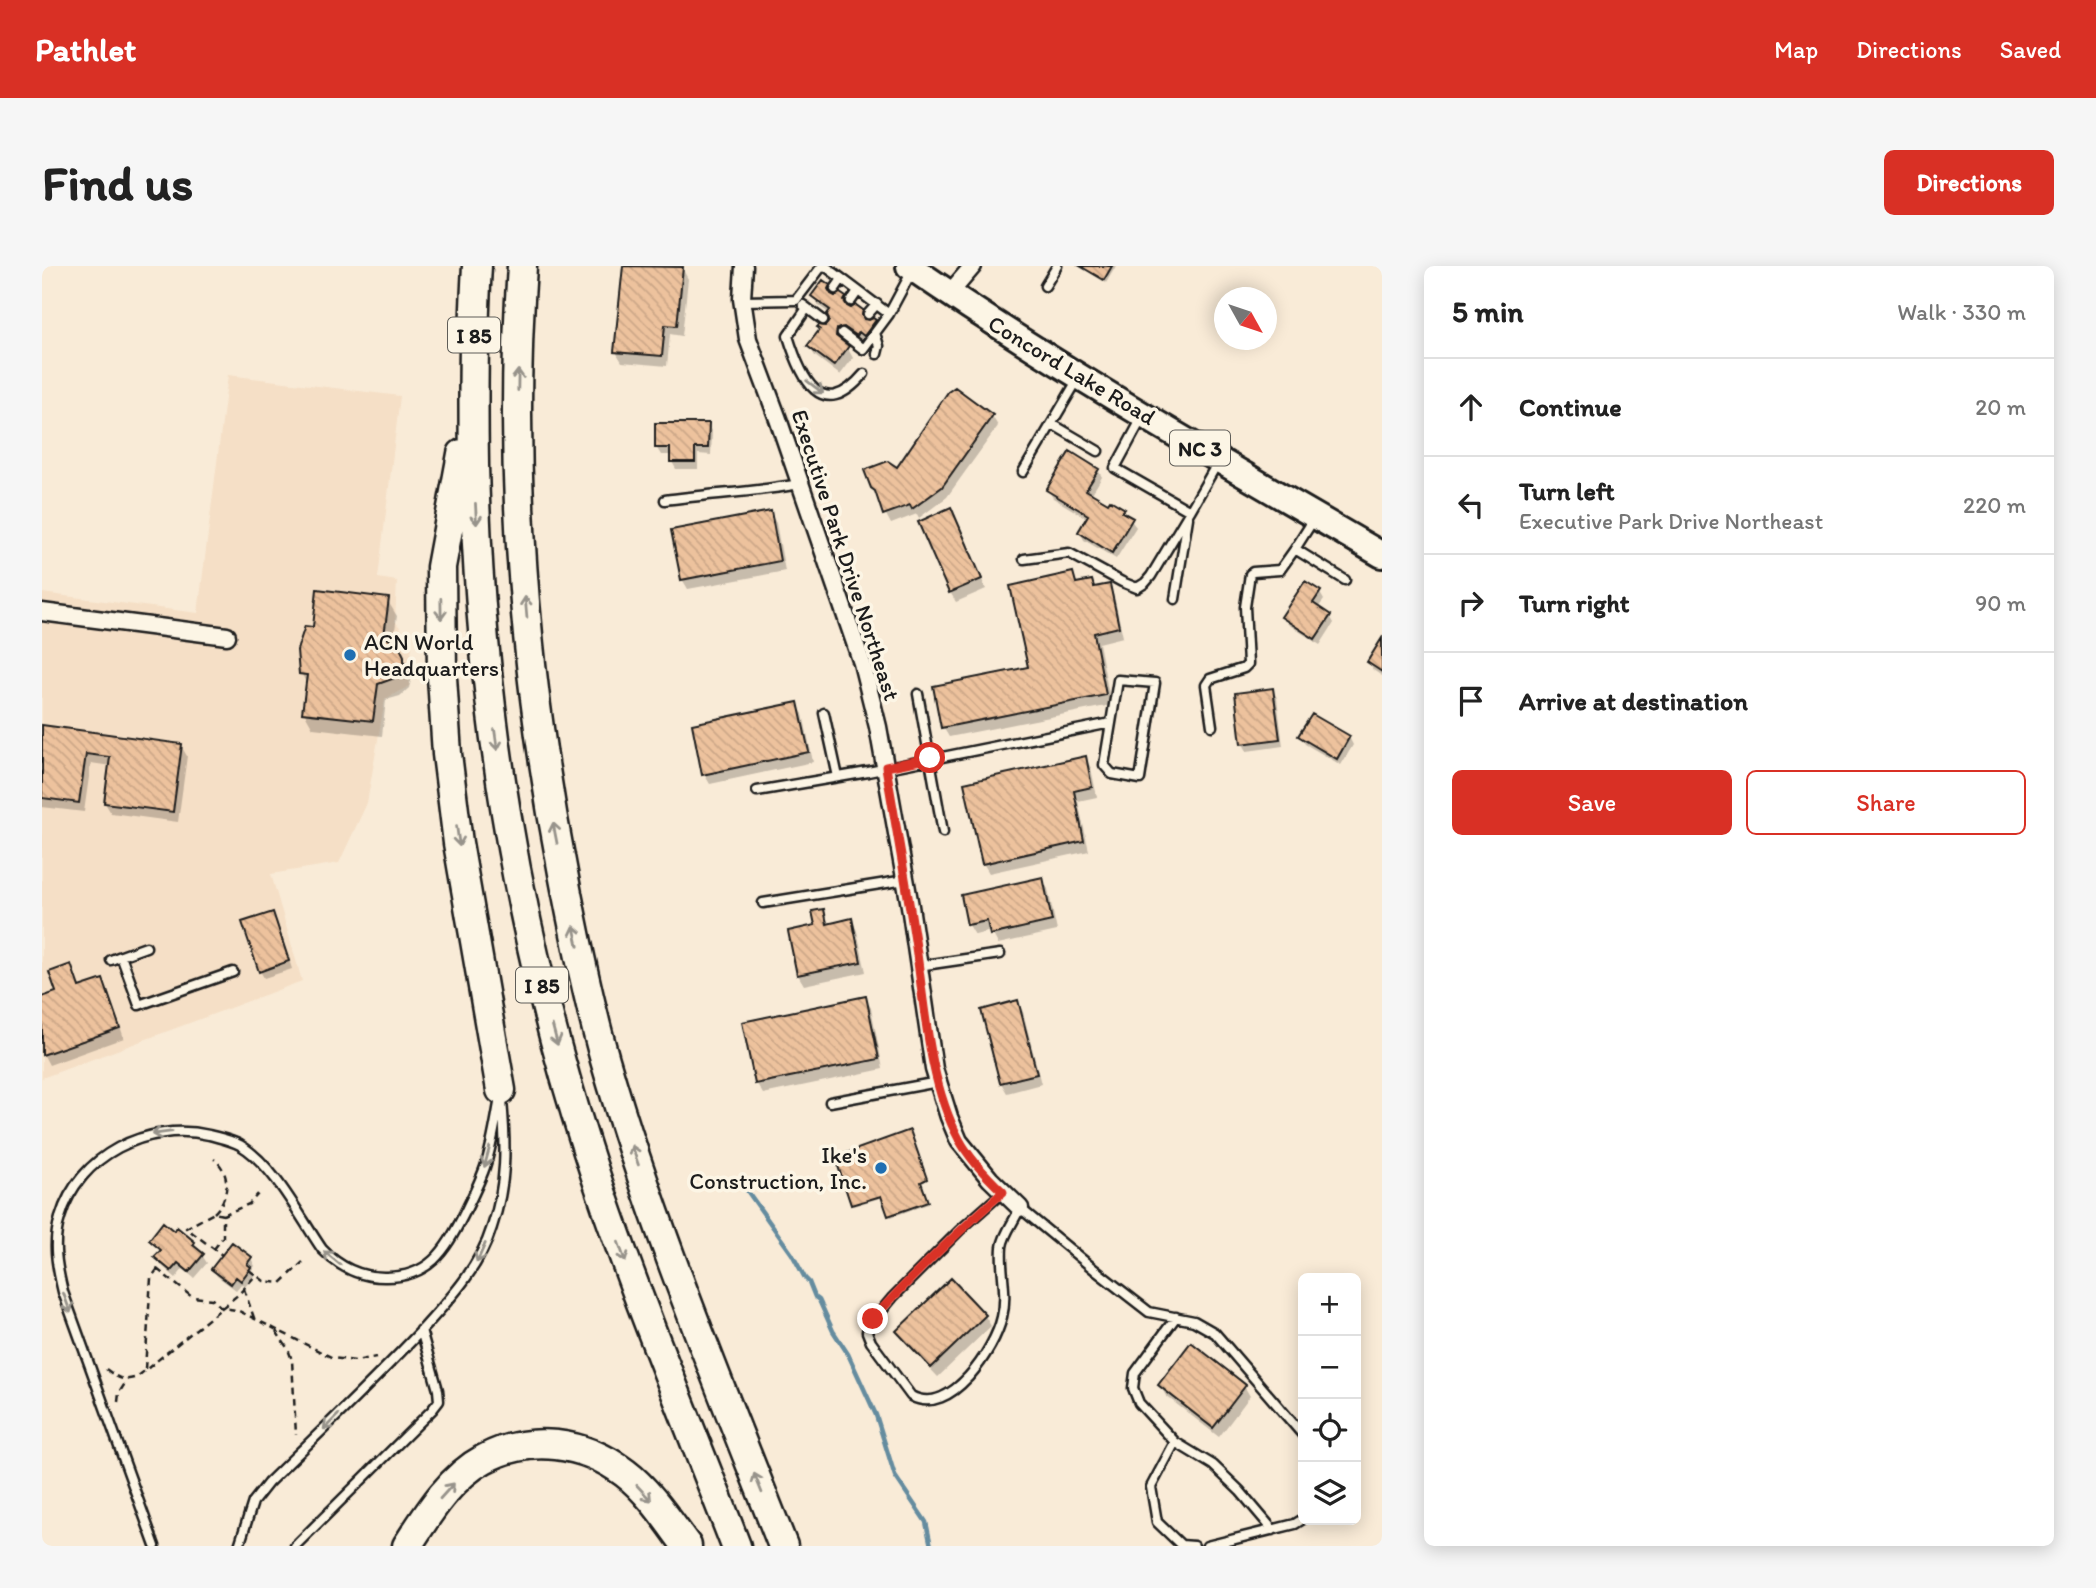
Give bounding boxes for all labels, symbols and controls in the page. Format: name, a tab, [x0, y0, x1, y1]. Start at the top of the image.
text: Pathlet	[35, 30, 137, 69]
text: Map	[1774, 35, 1818, 64]
text: Directions	[1856, 35, 1962, 64]
text: Saved	[2000, 35, 2061, 64]
button: Directions	[1884, 150, 2054, 215]
text: Find us	[42, 153, 193, 212]
north arrow	[1214, 287, 1277, 350]
text: 5 min	[1452, 293, 1523, 330]
text: Walk · 330 m	[1897, 298, 2026, 326]
street label: Concord Lake Road	[983, 309, 1161, 431]
road number: I 85	[448, 318, 500, 352]
one-way arrow	[511, 369, 525, 392]
one-way arrow	[806, 380, 824, 395]
icon: ahead	[1452, 388, 1490, 426]
text: Continue	[1519, 391, 1622, 423]
text: 20 m	[1975, 393, 2026, 421]
street label: Executive Park Drive Northeast	[786, 406, 906, 704]
road number: NC 3	[1170, 430, 1230, 466]
text: Turn left	[1519, 475, 1615, 507]
icon: left	[1452, 486, 1490, 524]
text: 220 m	[1963, 491, 2026, 519]
one-way arrow	[469, 502, 482, 525]
text: Executive Park Drive Northeast	[1519, 507, 1823, 535]
icon: right	[1452, 584, 1490, 622]
text: Turn right	[1519, 587, 1630, 619]
text: 90 m	[1975, 589, 2026, 617]
one-way arrow	[435, 597, 448, 620]
one-way arrow	[519, 597, 532, 619]
place label: ACN World Headquarters	[364, 628, 499, 682]
marker: ACN World Headquarters	[342, 647, 358, 663]
icon: arrive	[1452, 682, 1490, 720]
text: Arrive at destination	[1519, 685, 1748, 717]
one-way arrow	[490, 728, 503, 751]
route start	[914, 742, 945, 773]
button: Save	[1452, 770, 1732, 835]
button: Share	[1746, 770, 2026, 835]
one-way arrow	[548, 822, 561, 845]
one-way arrow	[451, 824, 464, 846]
one-way arrow	[568, 925, 582, 948]
road number: I 85	[516, 968, 568, 1002]
one-way arrow	[549, 1024, 562, 1046]
one-way arrow	[151, 1127, 174, 1140]
place label: Ike's Construction, Inc.	[689, 1141, 867, 1195]
one-way arrow	[480, 1145, 493, 1168]
one-way arrow	[627, 1145, 640, 1167]
marker: Ike's Construction, Inc.	[873, 1160, 889, 1176]
one-way arrow	[474, 1241, 487, 1263]
one-way arrow	[617, 1241, 630, 1263]
one-way arrow	[324, 1250, 342, 1266]
map controls	[1298, 1273, 1361, 1525]
button: +	[1298, 1273, 1361, 1336]
one-way arrow	[62, 1292, 74, 1314]
route end	[857, 1303, 888, 1334]
button: −	[1298, 1336, 1361, 1399]
button: locate	[1298, 1399, 1361, 1462]
one-way arrow	[323, 1413, 340, 1430]
button: layers	[1298, 1462, 1361, 1525]
one-way arrow	[751, 1472, 764, 1494]
one-way arrow	[439, 1482, 455, 1500]
one-way arrow	[636, 1484, 653, 1501]

